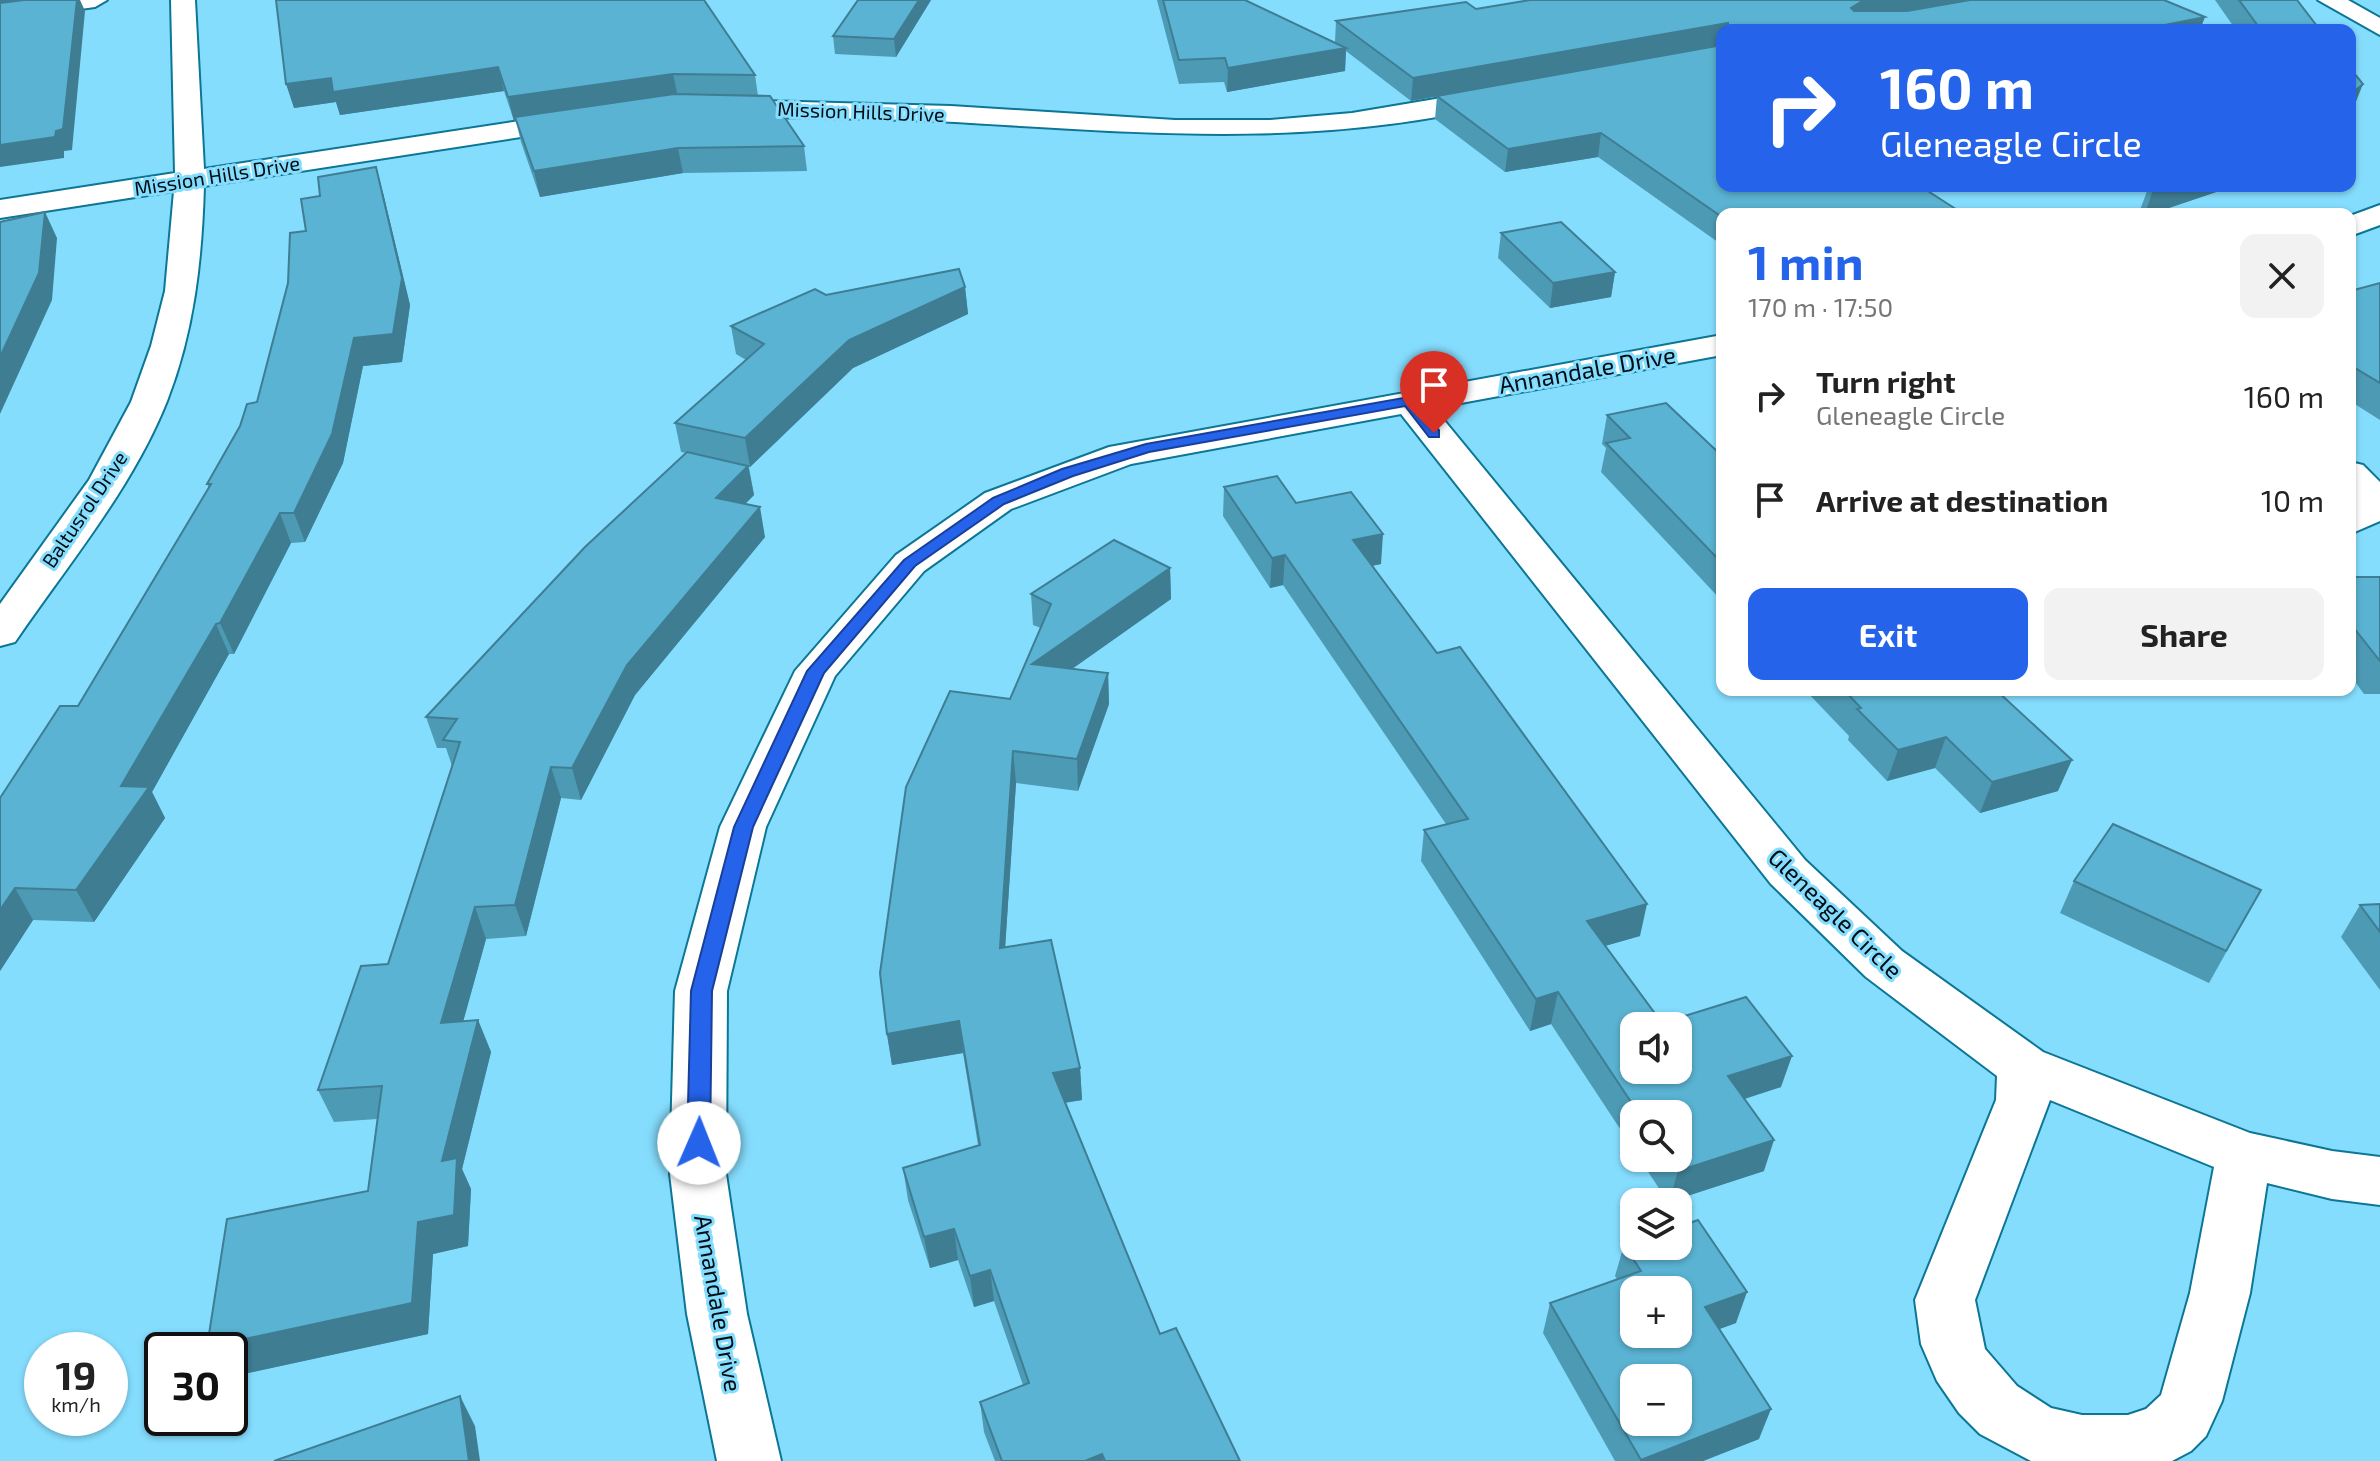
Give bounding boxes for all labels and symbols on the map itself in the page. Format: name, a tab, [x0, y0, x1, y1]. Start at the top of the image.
street label: Mission Hills Drive	[777, 96, 945, 126]
street label: Mission Hills Drive	[132, 150, 302, 200]
street label: Annandale Drive	[1496, 339, 1678, 399]
pin	[1400, 351, 1468, 433]
street label: Baltusrol Drive	[36, 446, 132, 572]
street label: Gleneagle Circle	[1763, 842, 1909, 984]
position arrow	[657, 1101, 741, 1185]
street label: Annandale Drive	[689, 1212, 749, 1394]
speed limit sign: 30	[144, 1332, 248, 1436]

